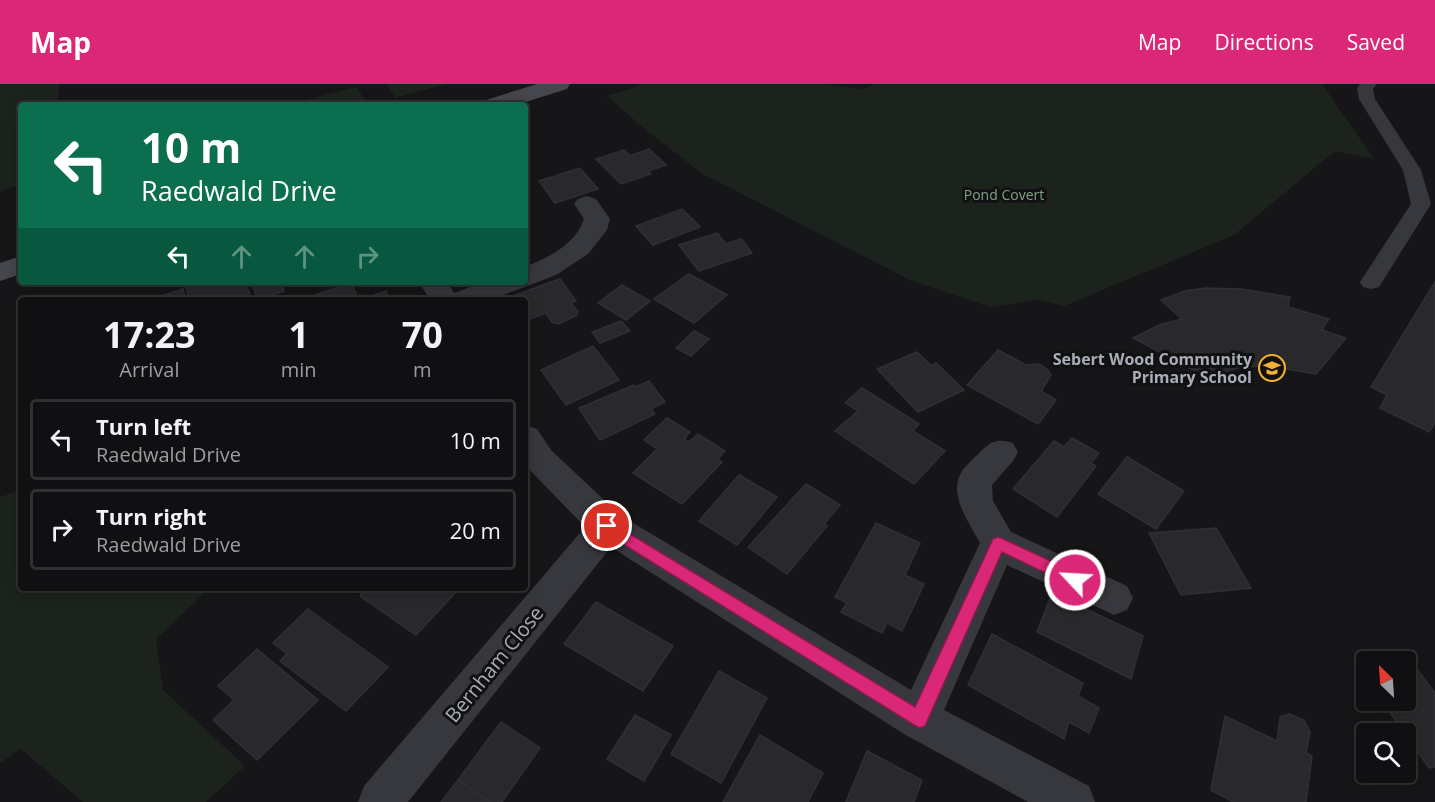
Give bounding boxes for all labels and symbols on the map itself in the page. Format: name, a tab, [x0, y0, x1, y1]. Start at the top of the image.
park label: Pond Covert	[964, 185, 1044, 204]
place label: Sebert Wood Community Primary School	[1053, 348, 1253, 388]
school or university icon: Sebert Wood Community Primary School	[1257, 353, 1287, 383]
pin	[581, 500, 632, 551]
position arrow	[1043, 548, 1107, 612]
street label: Bernham Close	[439, 600, 549, 728]
north arrow	[1356, 651, 1416, 711]

